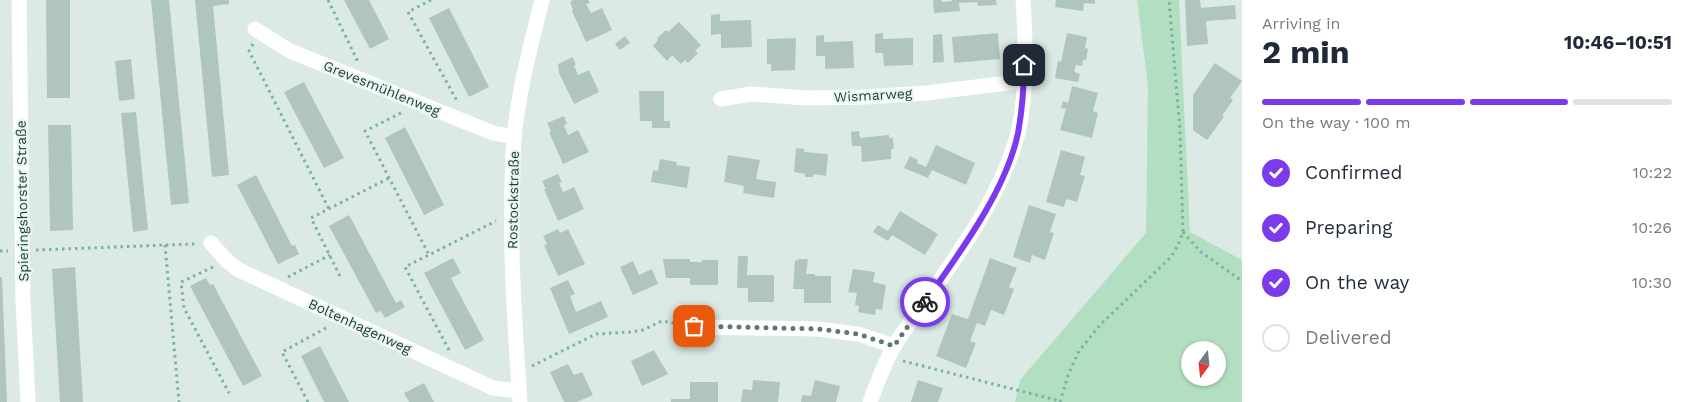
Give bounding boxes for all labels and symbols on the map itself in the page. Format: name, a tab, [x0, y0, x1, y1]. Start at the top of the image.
pin	[1003, 44, 1045, 86]
street label: Grevesmühlenweg	[321, 57, 443, 119]
street label: Wismarweg	[833, 85, 913, 105]
street label: Spieringshorster Straße	[13, 120, 31, 282]
street label: Rostockstraße	[504, 151, 522, 249]
courier	[900, 277, 950, 327]
street label: Boltenhagenweg	[306, 295, 415, 357]
pin	[673, 305, 715, 347]
north arrow	[1181, 341, 1226, 386]

